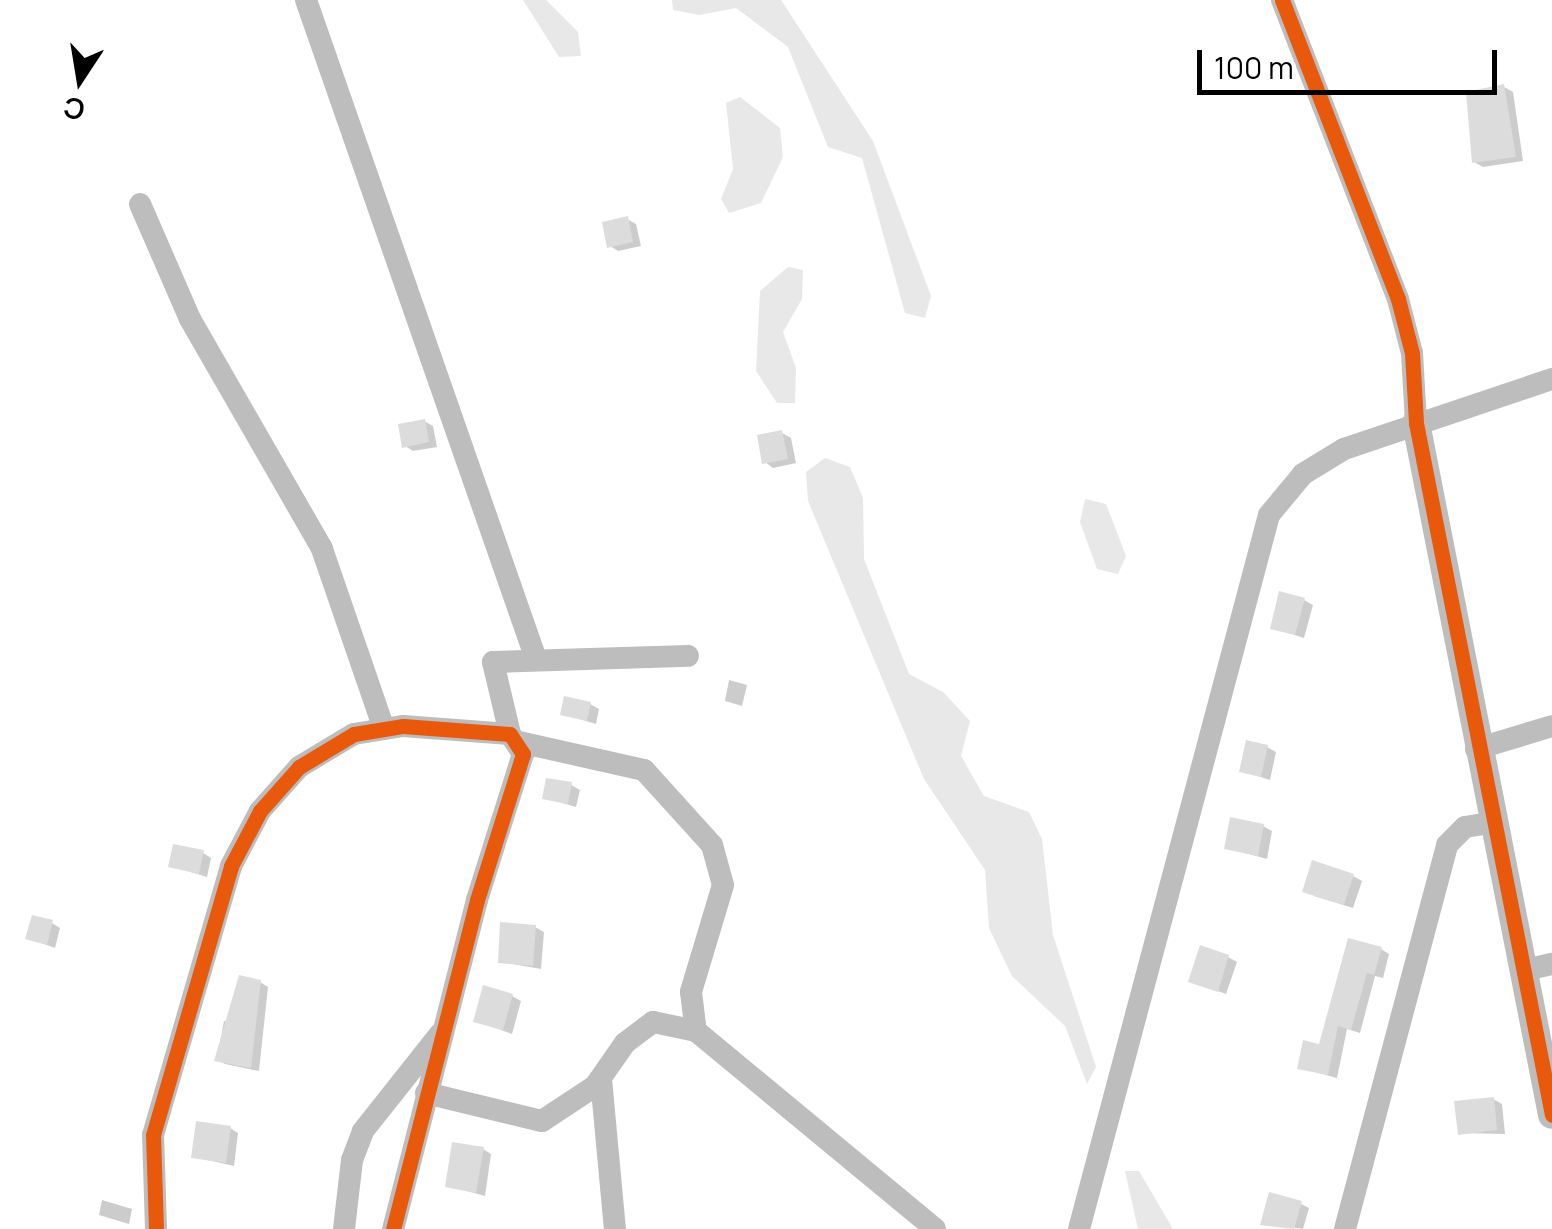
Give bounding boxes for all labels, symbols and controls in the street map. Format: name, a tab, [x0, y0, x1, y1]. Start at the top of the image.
north arrow	[30, 30, 130, 130]
scale bar	[1202, 30, 1502, 92]
text: 100 m	[1214, 47, 1294, 88]
text: С	[60, 89, 88, 130]

